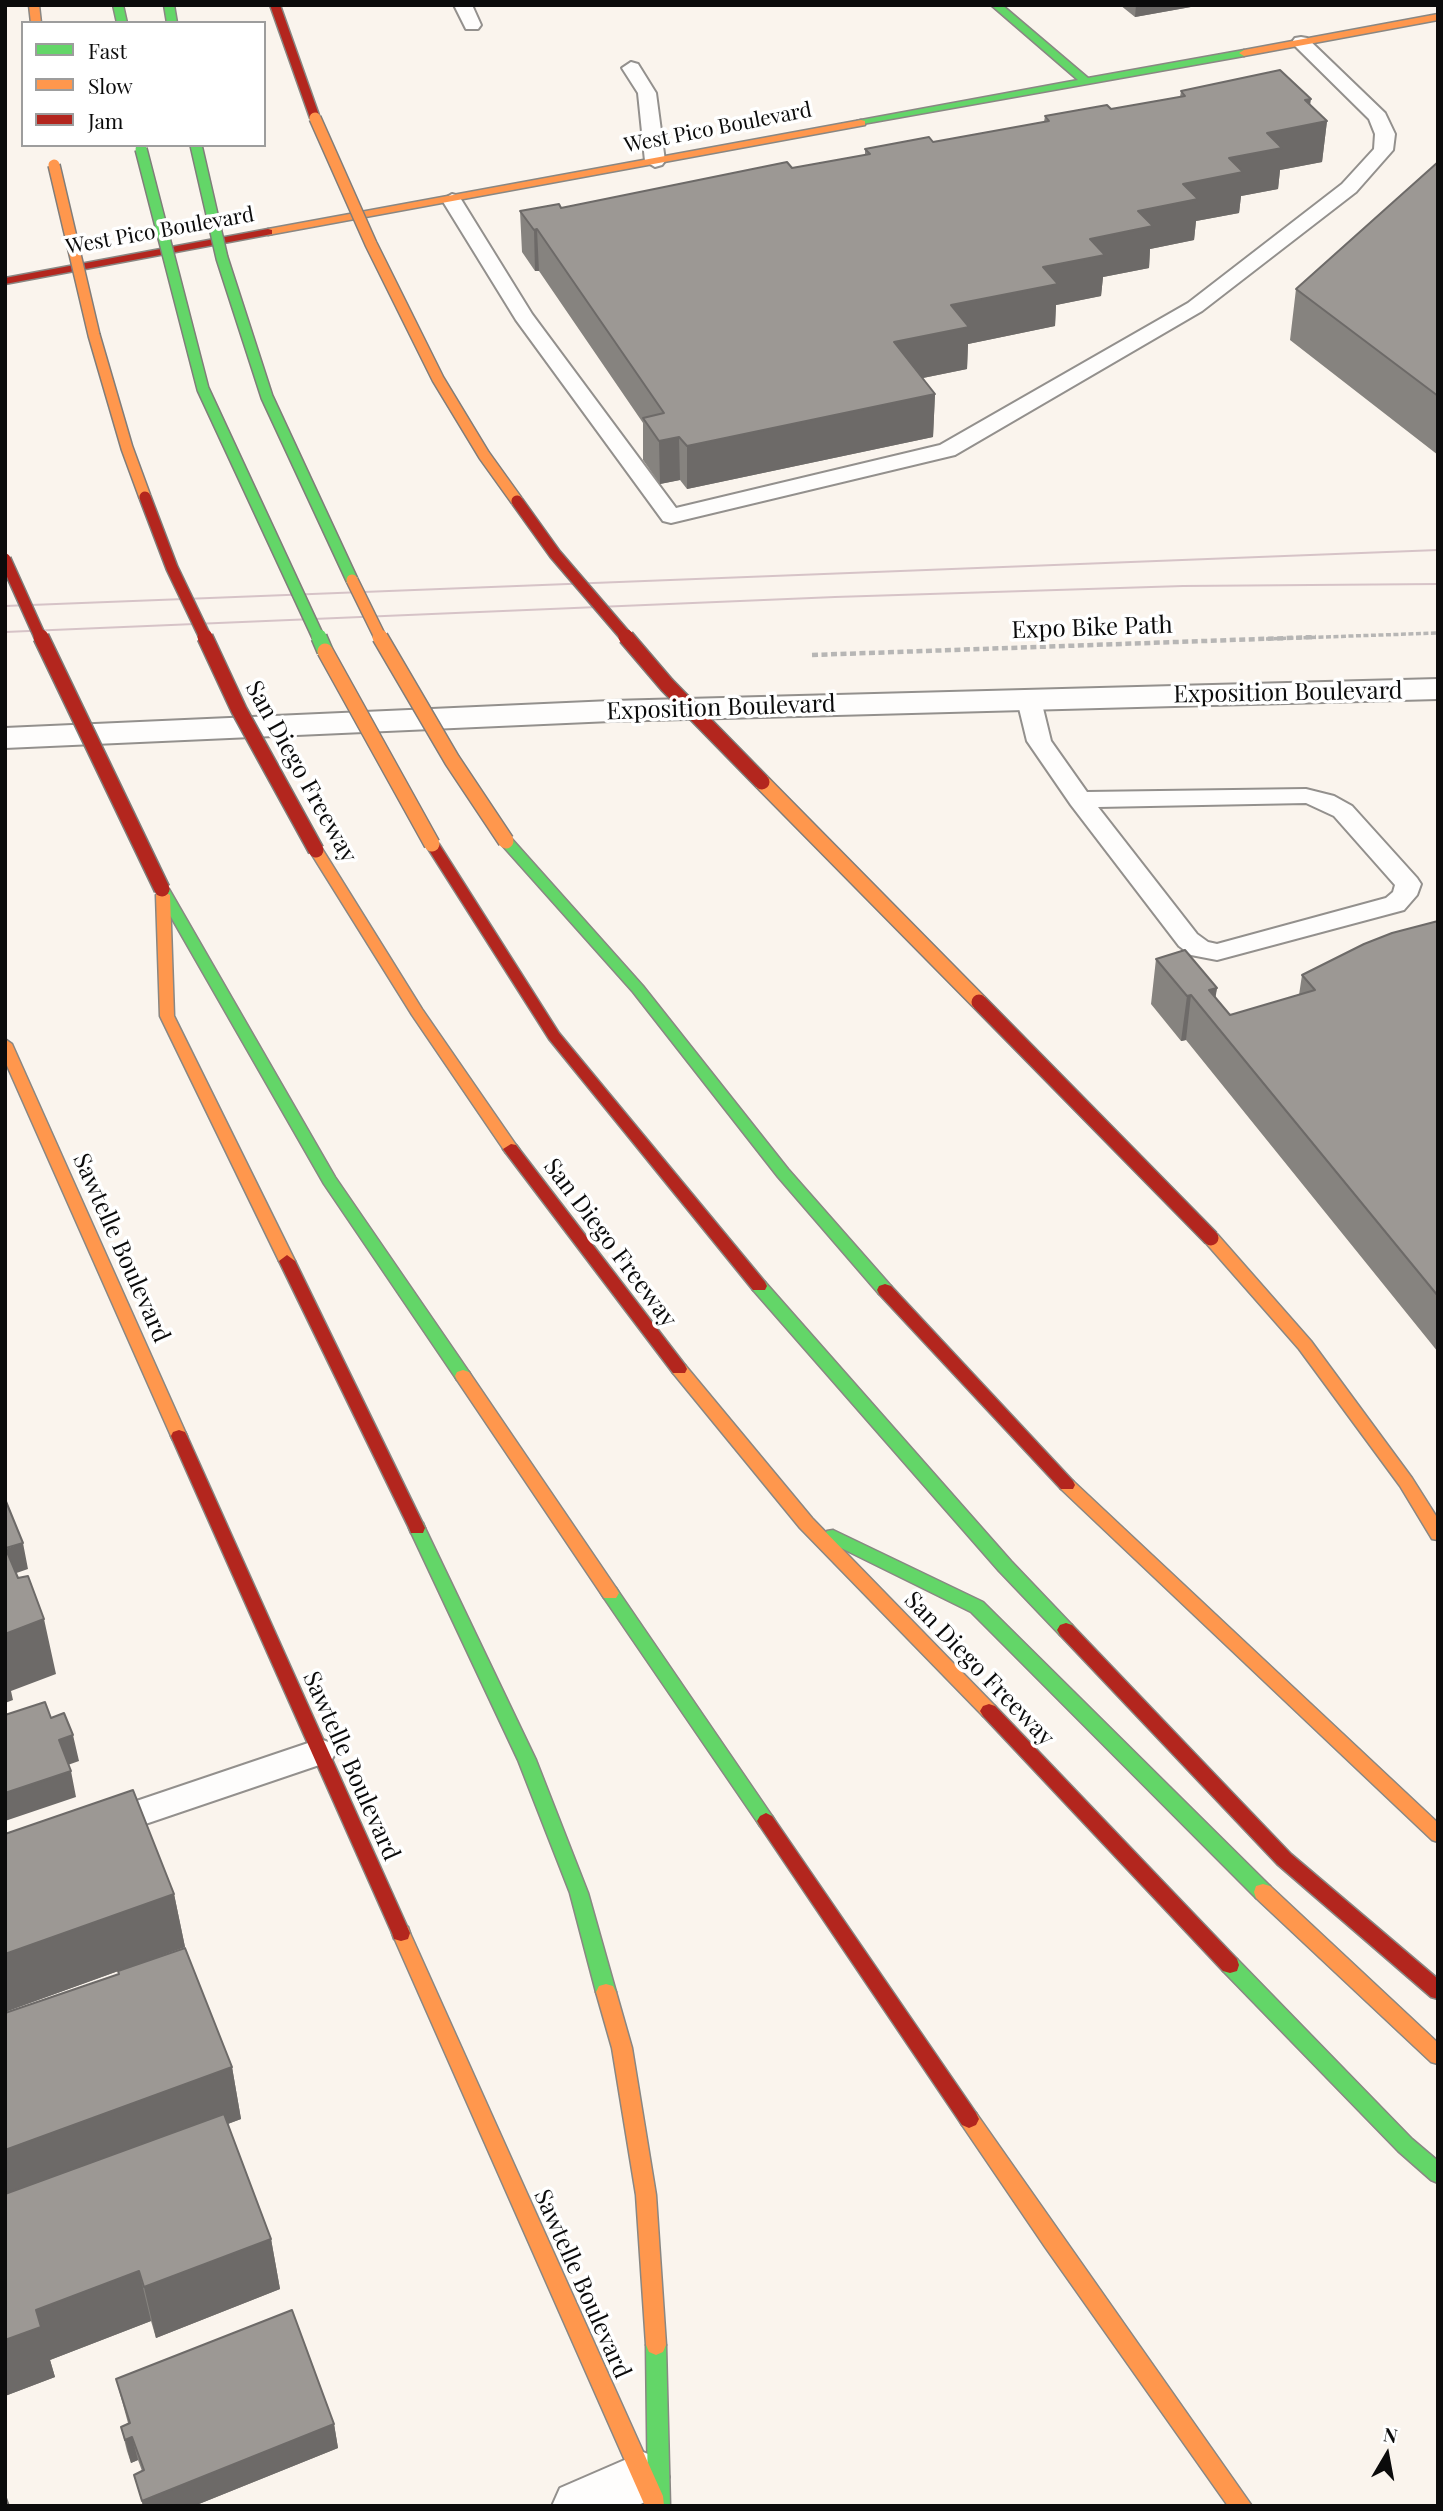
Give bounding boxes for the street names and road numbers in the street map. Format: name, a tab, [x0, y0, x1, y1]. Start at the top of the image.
street label: West Pico Boulevard	[622, 97, 814, 159]
street label: West Pico Boulevard	[64, 202, 256, 260]
street label: Expo Bike Path	[1011, 611, 1173, 645]
street label: San Diego Freeway	[239, 676, 363, 868]
street label: Exposition Boulevard	[1173, 677, 1403, 709]
street label: Exposition Boulevard	[606, 690, 836, 726]
street label: Sawtelle Boulevard	[66, 1149, 176, 1347]
street label: San Diego Freeway	[537, 1153, 683, 1333]
street label: San Diego Freeway	[898, 1586, 1060, 1752]
street label: Sawtelle Boulevard	[296, 1667, 406, 1865]
street label: Sawtelle Boulevard	[527, 2185, 637, 2383]

